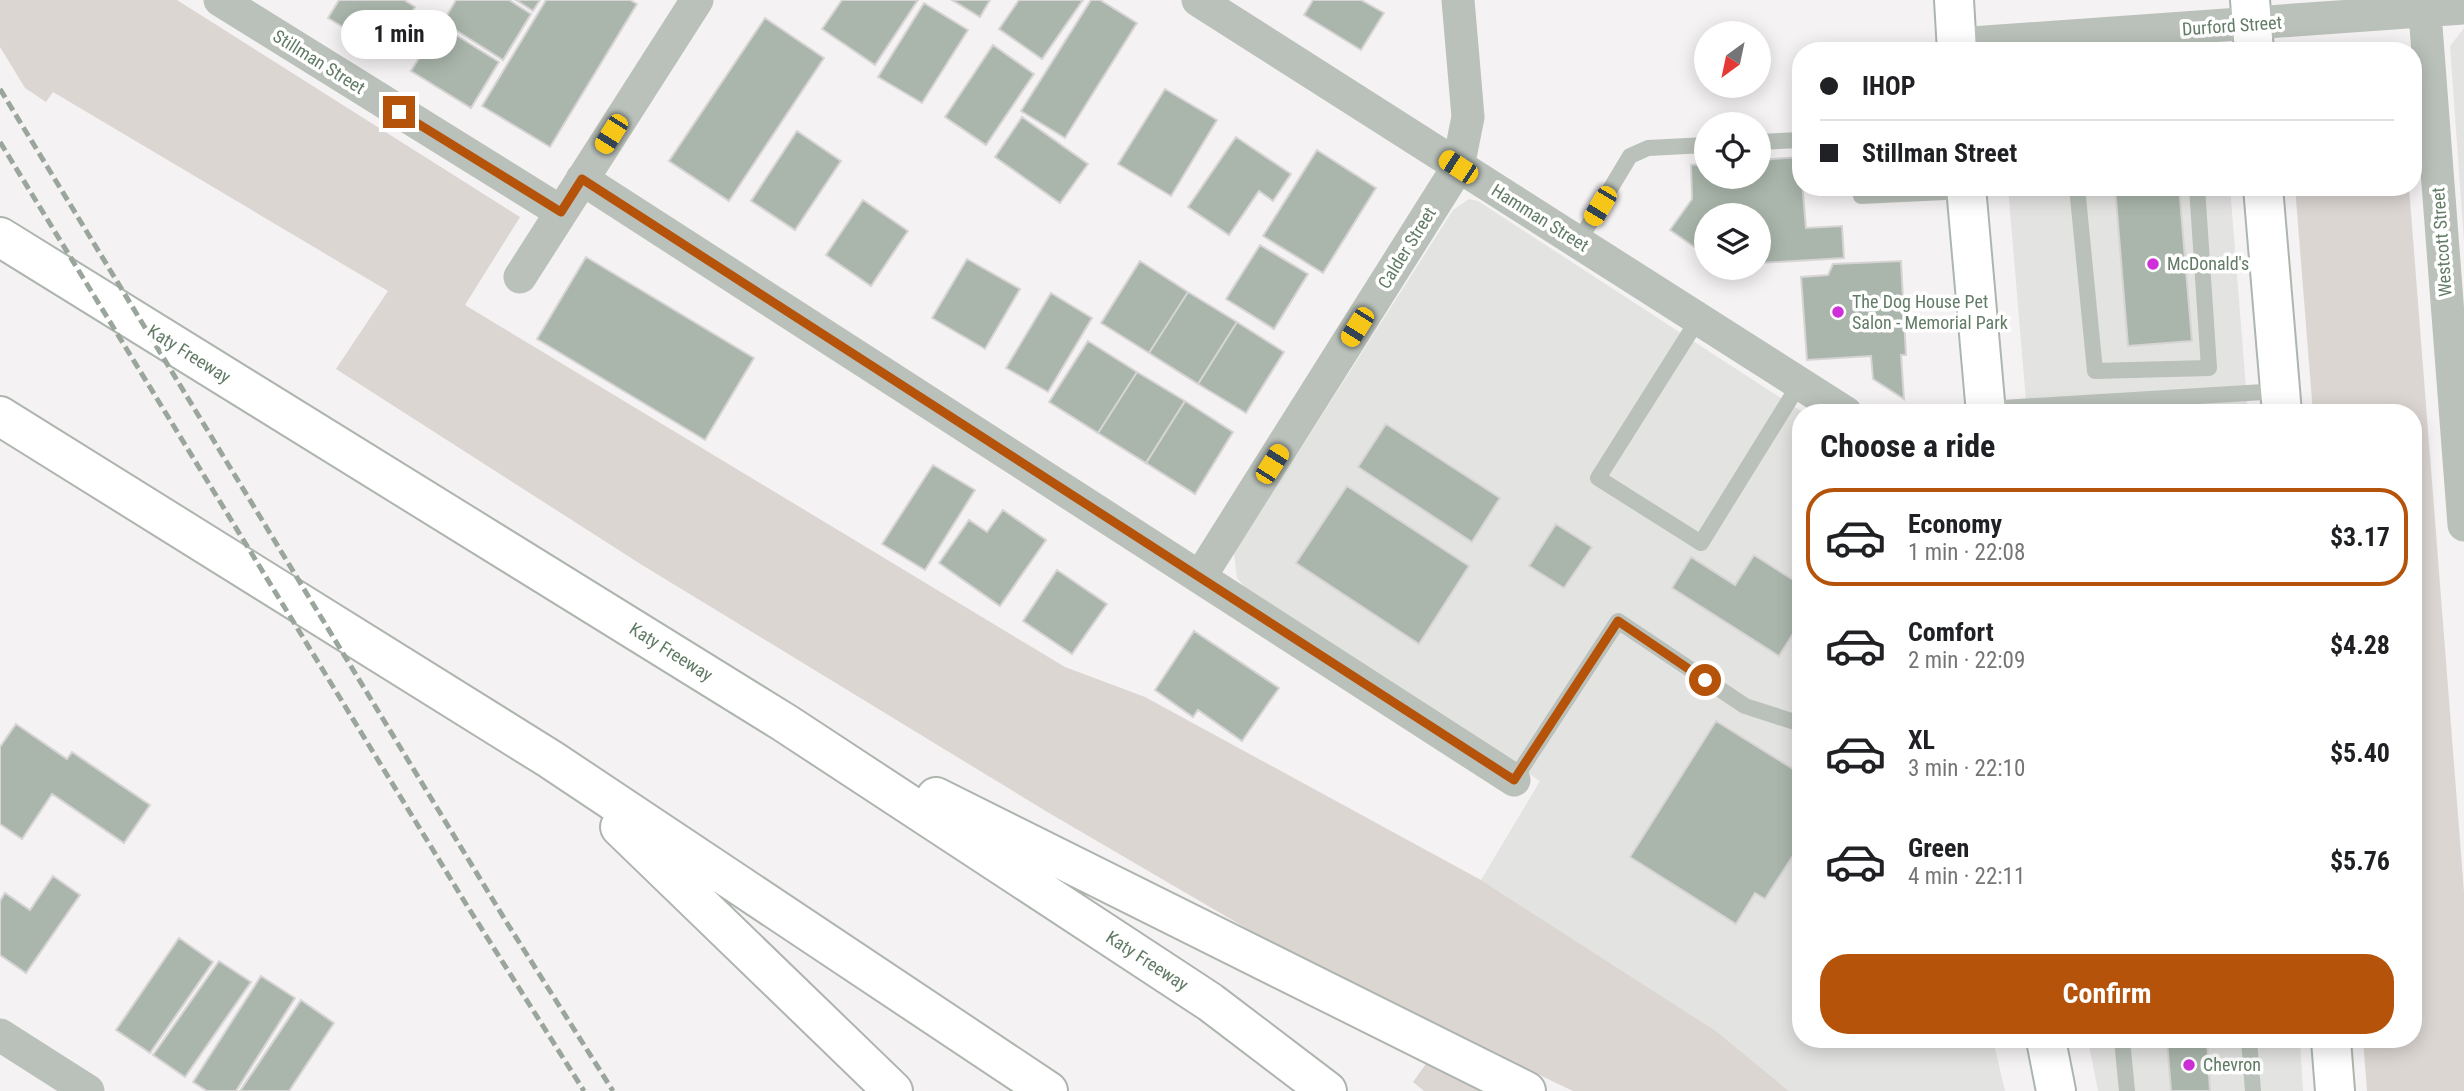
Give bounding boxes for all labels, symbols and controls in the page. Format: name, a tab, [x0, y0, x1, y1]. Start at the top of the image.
callout: 1 min	[341, 10, 457, 60]
street label: Durford Street	[2181, 12, 2283, 39]
text: 1 min	[373, 21, 425, 48]
north arrow	[1694, 21, 1771, 98]
map controls	[1694, 21, 1771, 280]
street label: Stillman Street	[269, 25, 369, 98]
text: IHOP	[1862, 71, 1915, 101]
route end	[383, 96, 415, 128]
car	[591, 111, 632, 157]
button: locate	[1694, 112, 1771, 189]
text: Stillman Street	[1862, 138, 2017, 168]
car	[1435, 147, 1482, 187]
street label: Hamman Street	[1488, 179, 1593, 256]
car	[1581, 183, 1620, 229]
street label: Westcott Street	[2427, 187, 2456, 298]
street label: Calder Street	[1373, 203, 1440, 292]
button: layers	[1694, 203, 1771, 280]
place label: McDonald's	[2167, 253, 2249, 274]
marker: McDonald's	[2145, 256, 2161, 272]
place label: The Dog House Pet Salon - Memorial Park	[1852, 291, 2008, 333]
car	[1337, 304, 1378, 350]
marker: The Dog House Pet Salon - Memorial Park	[1830, 304, 1846, 320]
street label: Katy Freeway	[144, 320, 235, 388]
text: Choose a ride	[1820, 427, 1995, 465]
car	[1252, 441, 1293, 487]
icon: car	[1824, 506, 1887, 569]
text: Economy	[1908, 509, 2002, 539]
text: $3.17	[2330, 522, 2390, 552]
text: 1 min · 22:08	[1908, 539, 2025, 566]
icon: car	[1824, 614, 1887, 677]
text: Comfort	[1908, 617, 1994, 647]
street label: Katy Freeway	[626, 618, 717, 686]
text: $4.28	[2330, 630, 2390, 660]
text: 2 min · 22:09	[1908, 647, 2025, 674]
route start	[1689, 664, 1721, 696]
icon: car	[1824, 722, 1887, 785]
text: XL	[1908, 725, 1935, 755]
text: $5.40	[2330, 738, 2390, 768]
text: 3 min · 22:10	[1908, 755, 2025, 782]
icon: car	[1824, 830, 1887, 893]
text: Green	[1908, 833, 1969, 863]
text: $5.76	[2330, 846, 2390, 876]
text: 4 min · 22:11	[1908, 863, 2025, 890]
street label: Katy Freeway	[1102, 926, 1193, 995]
button: Confirm	[1820, 954, 2394, 1034]
place label: Chevron	[2203, 1054, 2261, 1075]
marker: Chevron	[2181, 1057, 2197, 1073]

